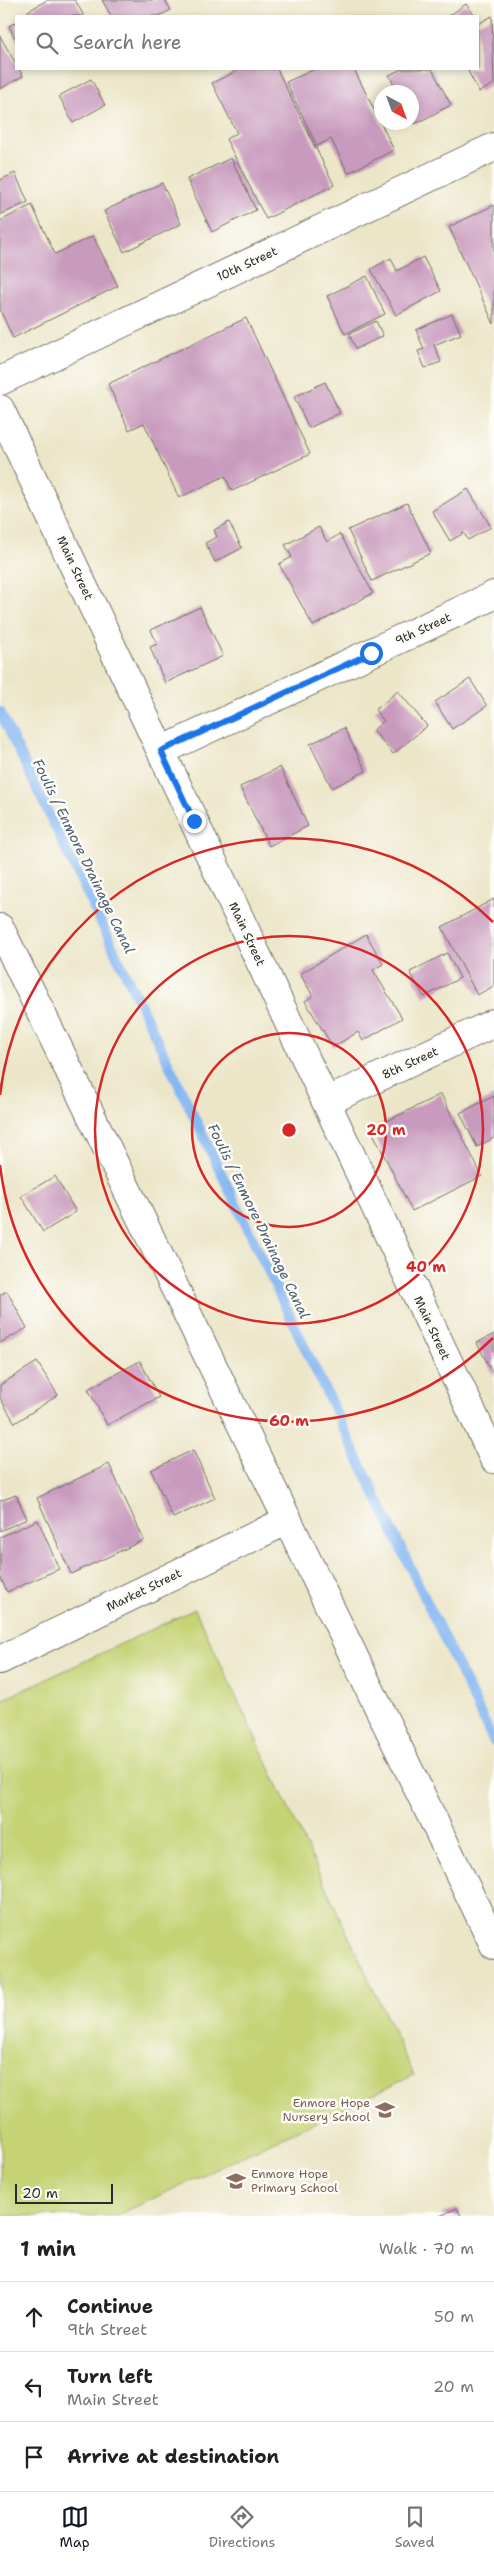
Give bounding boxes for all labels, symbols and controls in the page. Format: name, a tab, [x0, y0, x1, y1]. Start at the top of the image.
search box	[15, 15, 479, 70]
icon: search	[33, 29, 61, 57]
text: Search here	[73, 30, 182, 55]
north arrow	[374, 85, 419, 130]
street label: 10th Street	[214, 243, 280, 285]
street label: Main Street	[53, 533, 97, 603]
street label: 9th Street	[392, 609, 454, 649]
route start	[360, 642, 383, 665]
water label: Foulis / Enmore Drainage Canal	[29, 756, 139, 956]
route end	[183, 810, 206, 833]
street label: Main Street	[225, 899, 269, 969]
street label: 8th Street	[379, 1043, 441, 1083]
text: 20 m	[366, 1120, 406, 1140]
water label: Foulis / Enmore Drainage Canal	[204, 1121, 314, 1321]
centre of rings	[280, 1121, 298, 1139]
text: 40 m	[406, 1257, 446, 1277]
street label: Main Street	[410, 1293, 454, 1363]
text: 60 m	[269, 1411, 309, 1431]
street label: Market Street	[104, 1565, 184, 1615]
place label: Enmore Hope Nursery School	[283, 2095, 370, 2125]
school or university icon: Enmore Hope Nursery School	[374, 2099, 396, 2121]
place label: Enmore Hope Primary School	[251, 2166, 338, 2196]
school or university icon: Enmore Hope Primary School	[225, 2170, 247, 2192]
scale bar	[15, 2181, 112, 2204]
text: 20 m	[22, 2184, 58, 2202]
text: 1 min	[20, 2235, 76, 2263]
text: Walk · 70 m	[379, 2238, 474, 2259]
text: Continue	[67, 2294, 153, 2319]
icon: ahead	[20, 2303, 48, 2331]
text: 50 m	[434, 2306, 474, 2327]
text: 9th Street	[67, 2319, 147, 2340]
text: Turn left	[67, 2364, 153, 2389]
icon: left	[20, 2373, 48, 2401]
text: 20 m	[433, 2376, 474, 2397]
text: Main Street	[67, 2389, 159, 2410]
icon: arrive	[20, 2443, 48, 2471]
text: Arrive at destination	[67, 2444, 279, 2469]
tab: Map	[60, 2503, 90, 2551]
tab: Directions	[209, 2503, 275, 2551]
tab: Saved	[395, 2503, 434, 2551]

